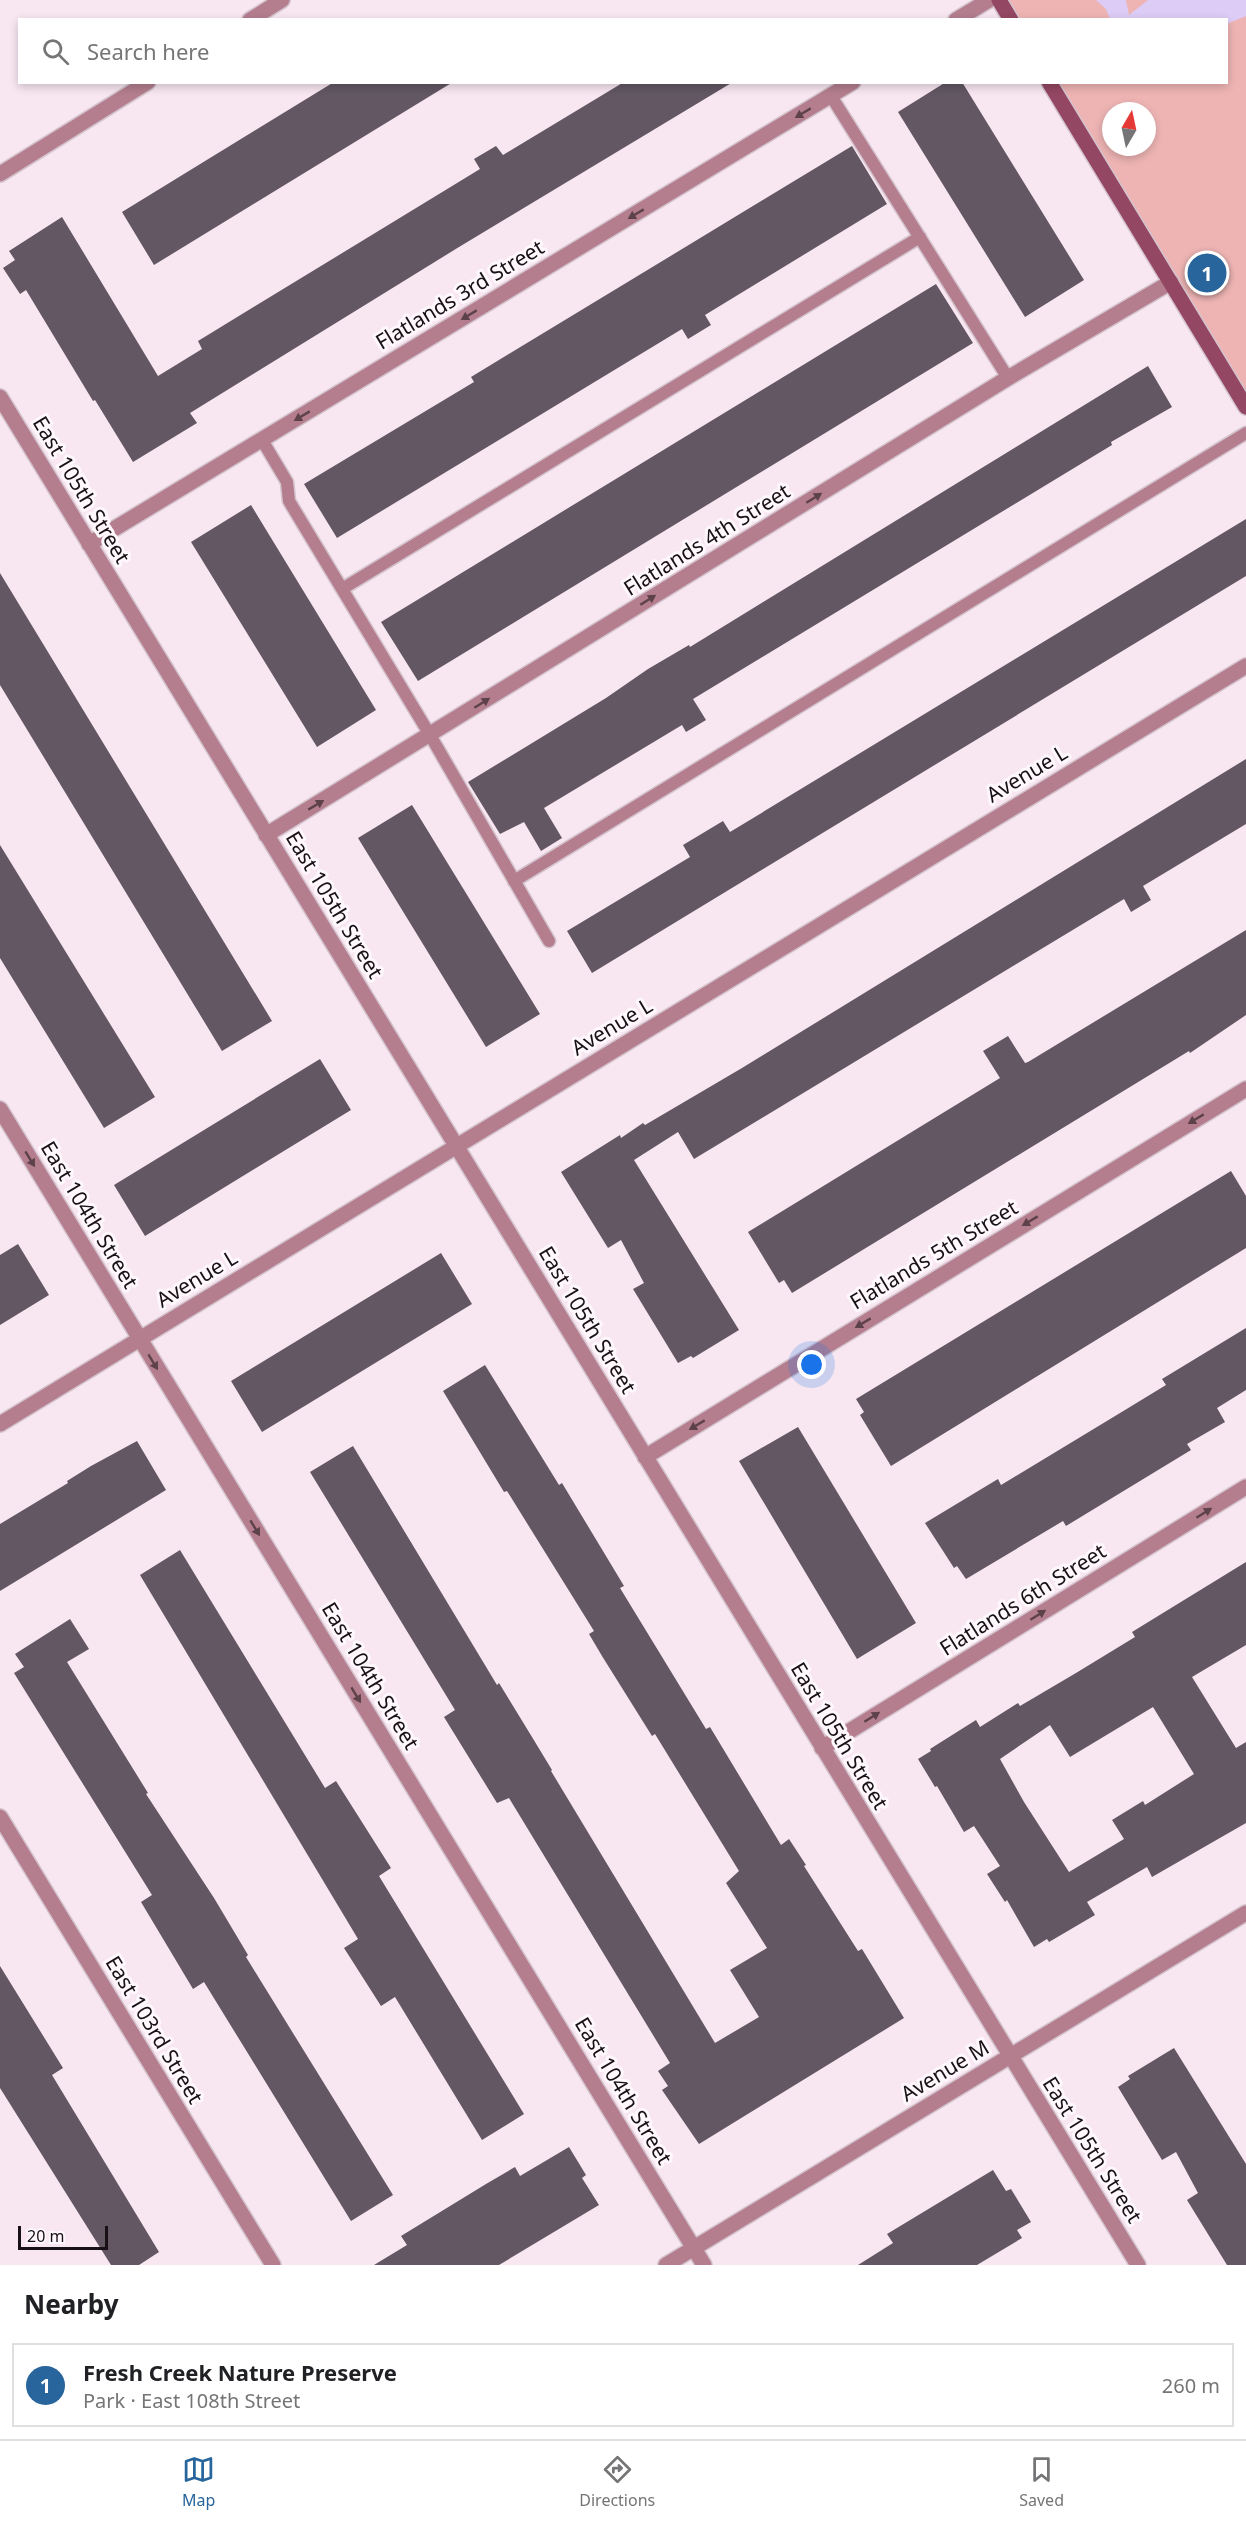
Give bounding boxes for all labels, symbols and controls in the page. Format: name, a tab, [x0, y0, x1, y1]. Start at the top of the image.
search box	[18, 18, 1228, 84]
icon: search	[39, 35, 72, 68]
text: Search here	[87, 36, 209, 66]
north arrow	[1102, 102, 1156, 156]
one-way arrow	[795, 107, 811, 118]
one-way arrow	[628, 208, 644, 219]
street label: Flatlands 3rd Street	[370, 233, 549, 355]
pin: 1	[1188, 250, 1226, 296]
one-way arrow	[461, 309, 477, 320]
one-way arrow	[294, 410, 310, 421]
street label: East 105th Street	[27, 411, 137, 569]
street label: Flatlands 4th Street	[618, 476, 795, 602]
one-way arrow	[806, 492, 822, 503]
one-way arrow	[640, 595, 656, 606]
one-way arrow	[474, 697, 490, 708]
street label: Avenue L	[981, 738, 1072, 808]
one-way arrow	[308, 799, 324, 810]
street label: East 105th Street	[280, 826, 390, 984]
street label: Avenue L	[566, 991, 657, 1061]
one-way arrow	[1188, 1114, 1204, 1125]
street label: East 104th Street	[35, 1136, 145, 1294]
one-way arrow	[25, 1151, 36, 1167]
street label: Flatlands 5th Street	[844, 1193, 1023, 1315]
one-way arrow	[1022, 1216, 1038, 1227]
street label: East 105th Street	[533, 1241, 643, 1399]
street label: Avenue L	[151, 1243, 242, 1313]
one-way arrow	[855, 1317, 871, 1328]
your location	[797, 1350, 826, 1379]
one-way arrow	[148, 1354, 159, 1370]
one-way arrow	[689, 1419, 705, 1430]
one-way arrow	[1196, 1508, 1212, 1519]
one-way arrow	[249, 1520, 260, 1536]
street label: Flatlands 6th Street	[934, 1536, 1111, 1662]
street label: East 104th Street	[316, 1597, 426, 1755]
one-way arrow	[1030, 1610, 1046, 1621]
street label: East 105th Street	[785, 1657, 895, 1815]
one-way arrow	[351, 1687, 362, 1703]
one-way arrow	[864, 1712, 880, 1723]
street label: East 103rd Street	[100, 1950, 210, 2109]
street label: East 104th Street	[569, 2012, 679, 2170]
street label: Avenue M	[895, 2033, 994, 2107]
street label: East 105th Street	[1037, 2071, 1149, 2228]
scale bar	[18, 2223, 108, 2250]
text: 20 m	[27, 2225, 64, 2247]
text: Nearby	[24, 2286, 119, 2322]
text: Fresh Creek Nature Preserve	[83, 2357, 397, 2387]
text: 1	[40, 2372, 51, 2399]
text: 260 m	[1162, 2372, 1220, 2399]
text: Park · East 108th Street	[83, 2387, 300, 2414]
tab: Map	[182, 2453, 215, 2511]
tab: Directions	[579, 2453, 655, 2511]
tab: Saved	[1019, 2453, 1064, 2511]

